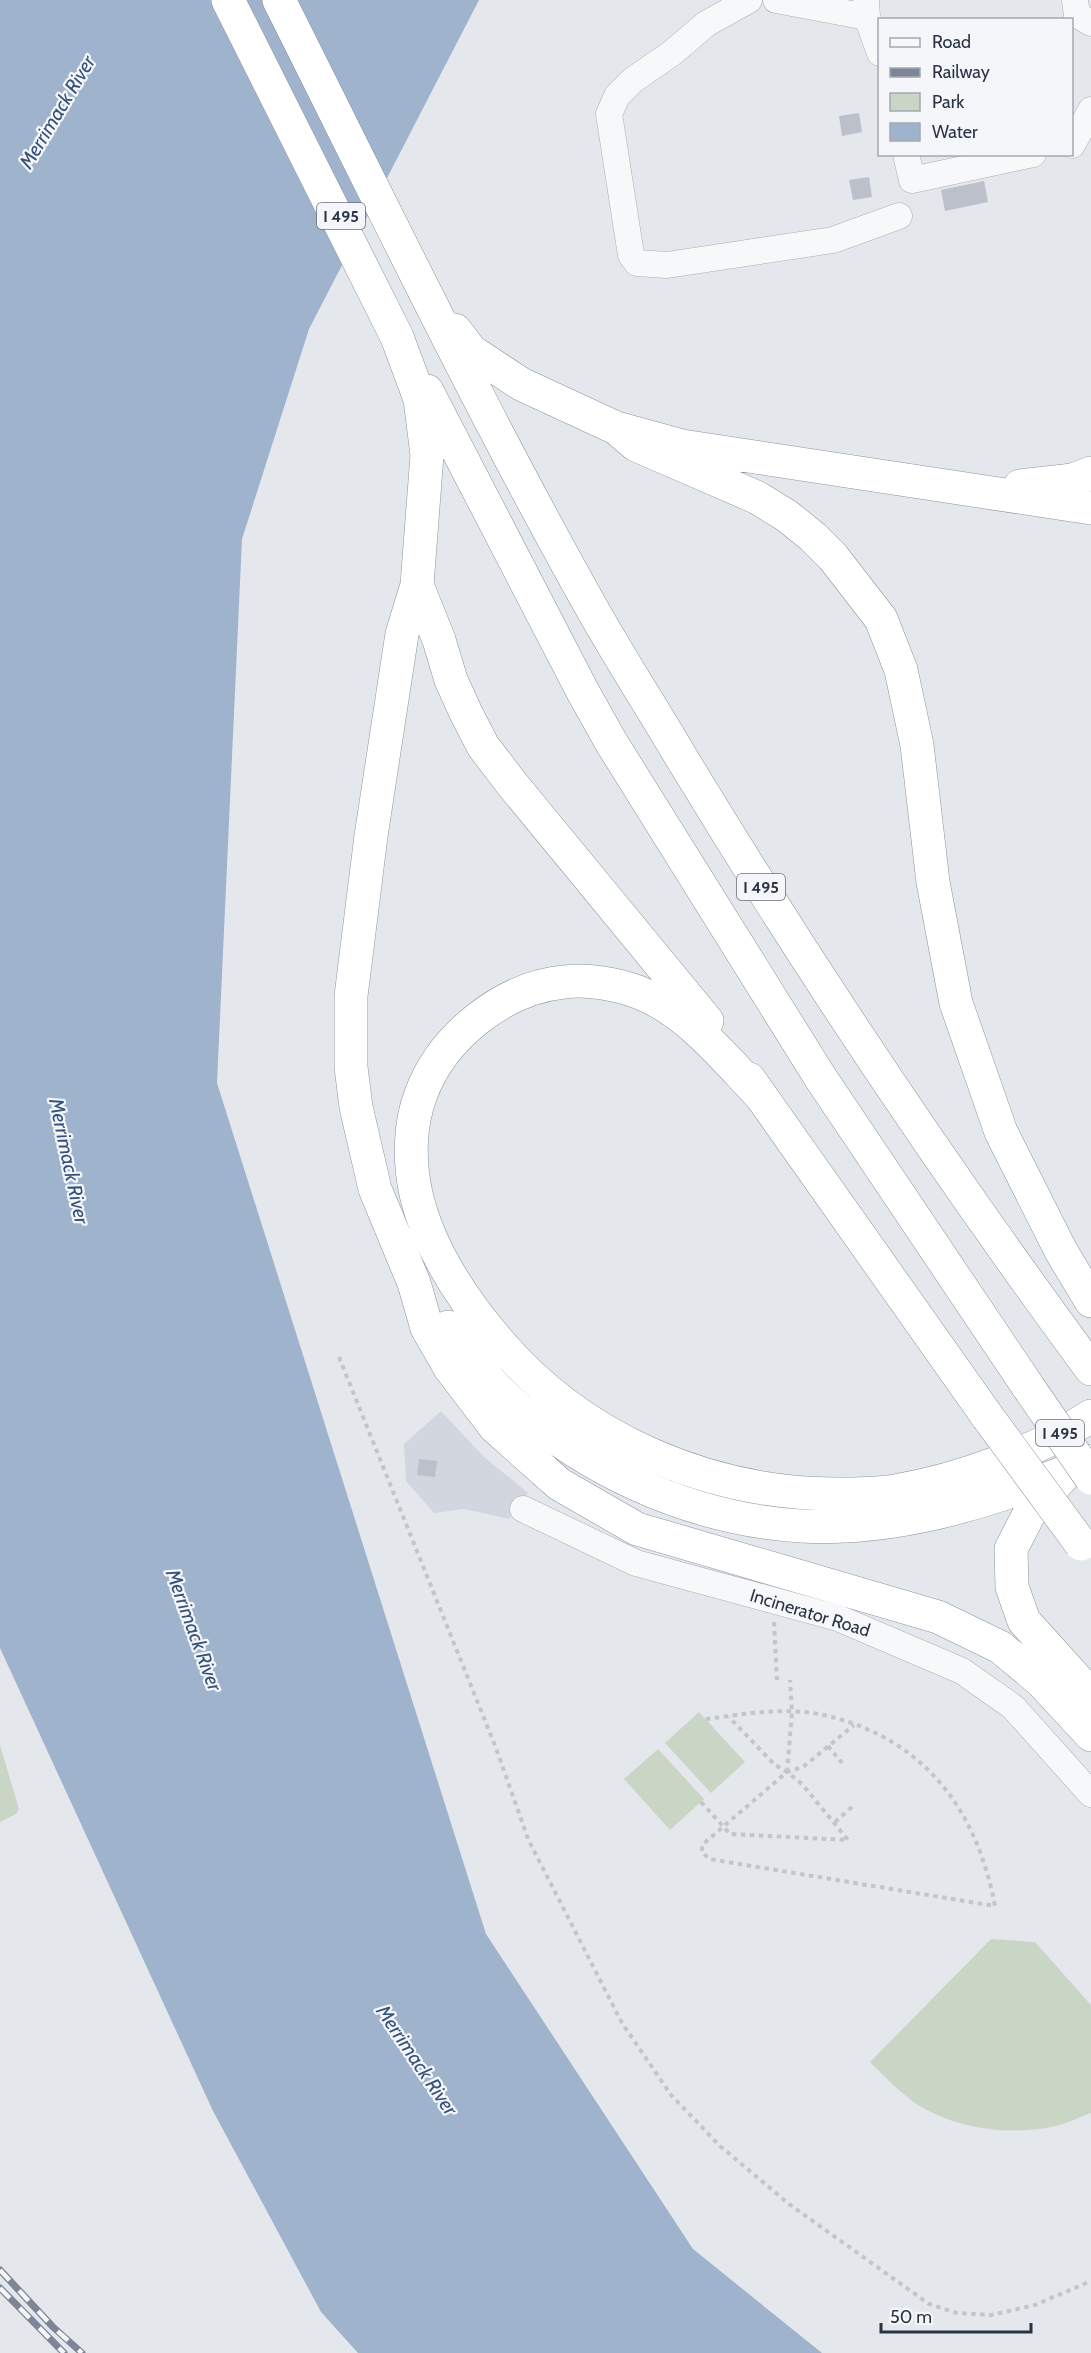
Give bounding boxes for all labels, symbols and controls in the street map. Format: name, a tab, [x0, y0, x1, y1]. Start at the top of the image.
legend	[878, 18, 1073, 156]
text: Road	[932, 31, 971, 53]
water label: Merrimack River	[13, 50, 101, 174]
text: Railway	[932, 61, 990, 83]
text: Park	[932, 91, 965, 113]
text: Water	[932, 121, 978, 143]
road number: I 495	[317, 203, 365, 229]
road number: I 495	[737, 874, 785, 900]
water label: Merrimack River	[44, 1095, 94, 1227]
road number: I 495	[1036, 1420, 1084, 1446]
water label: Merrimack River	[161, 1565, 227, 1695]
street label: Incinerator Road	[747, 1584, 873, 1642]
water label: Merrimack River	[371, 2000, 463, 2120]
scale bar	[881, 2296, 1031, 2334]
text: 50 m	[890, 2306, 932, 2328]

